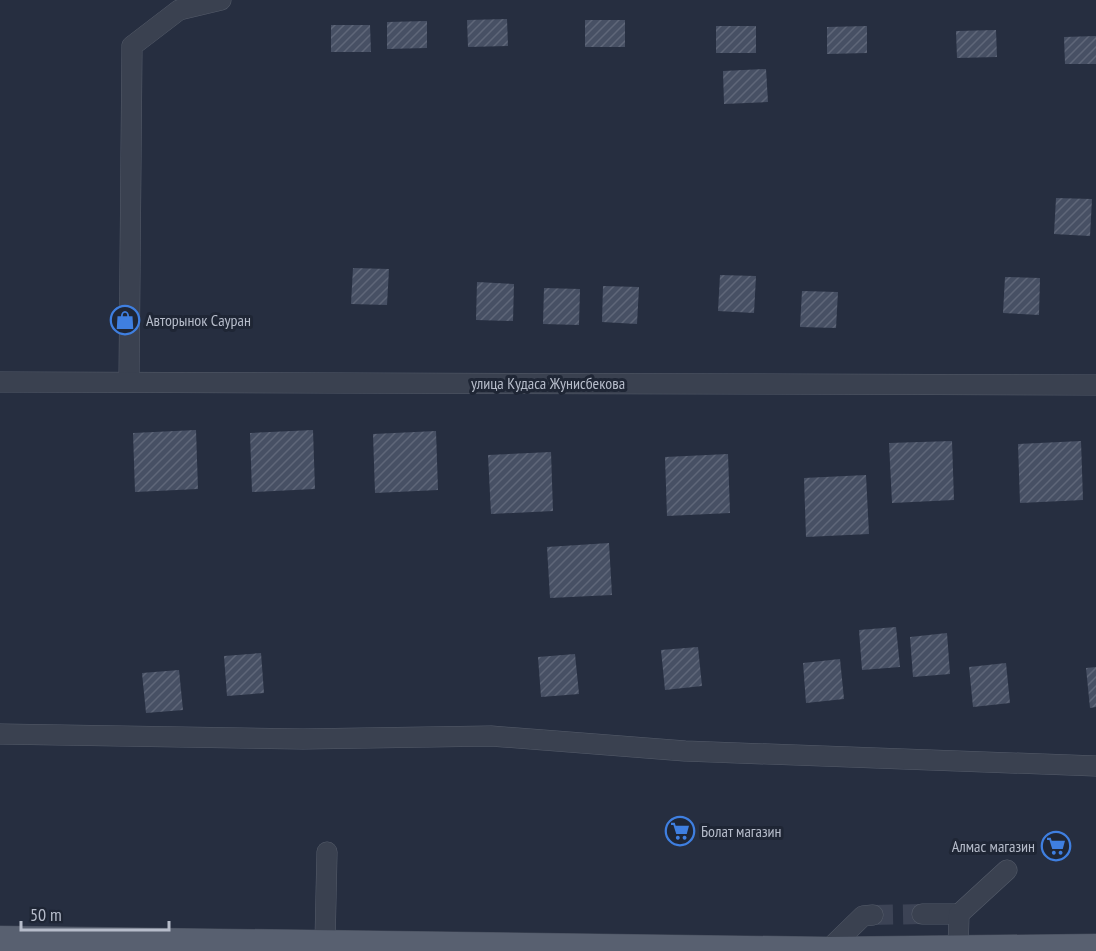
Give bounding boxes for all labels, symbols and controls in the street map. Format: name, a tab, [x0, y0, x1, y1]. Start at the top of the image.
shop icon: Авторынок Сауран	[109, 304, 141, 336]
place label: Авторынок Сауран	[146, 310, 251, 330]
street label: улица Кудаса Жунисбекова	[471, 373, 625, 393]
supermarket icon: Болат магазин	[664, 815, 696, 847]
place label: Болат магазин	[701, 821, 782, 841]
supermarket icon: Алмас магазин	[1040, 830, 1072, 862]
place label: Алмас магазин	[952, 836, 1035, 856]
scale bar	[21, 894, 170, 932]
text: 50 m	[30, 903, 62, 926]

